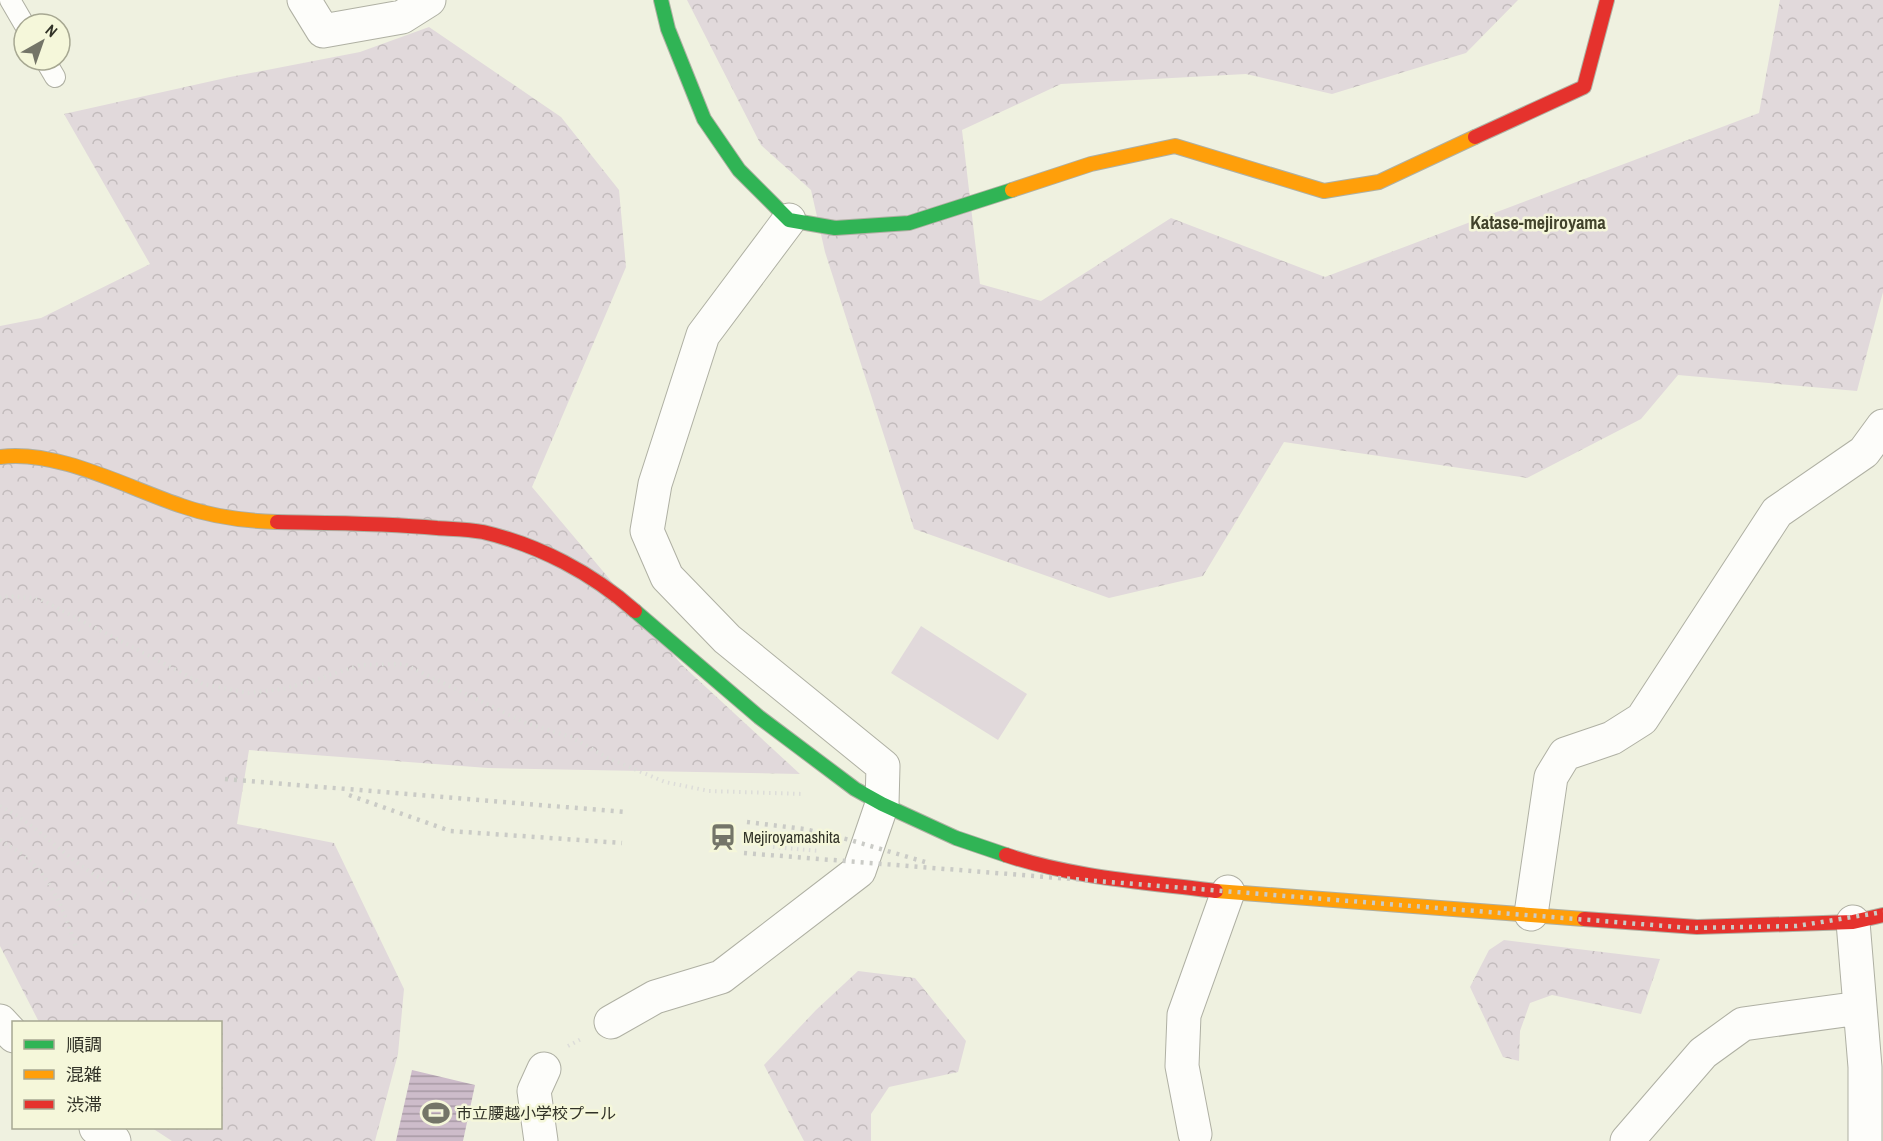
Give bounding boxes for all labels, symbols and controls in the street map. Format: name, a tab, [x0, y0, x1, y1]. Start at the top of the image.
north arrow	[12, 12, 72, 72]
text: N	[41, 19, 62, 42]
district label: Katase-mejiroyama	[1470, 210, 1606, 235]
station icon: Mejiroyamashita	[708, 822, 738, 852]
place label: Mejiroyamashita	[743, 826, 841, 848]
legend	[12, 1021, 222, 1129]
text: 順調	[66, 1032, 102, 1057]
text: 混雑	[66, 1062, 102, 1087]
text: 渋滞	[66, 1092, 102, 1117]
sports icon: 市立腰越小学校プール	[421, 1098, 451, 1128]
place label: 市立腰越小学校プール	[456, 1102, 616, 1124]

